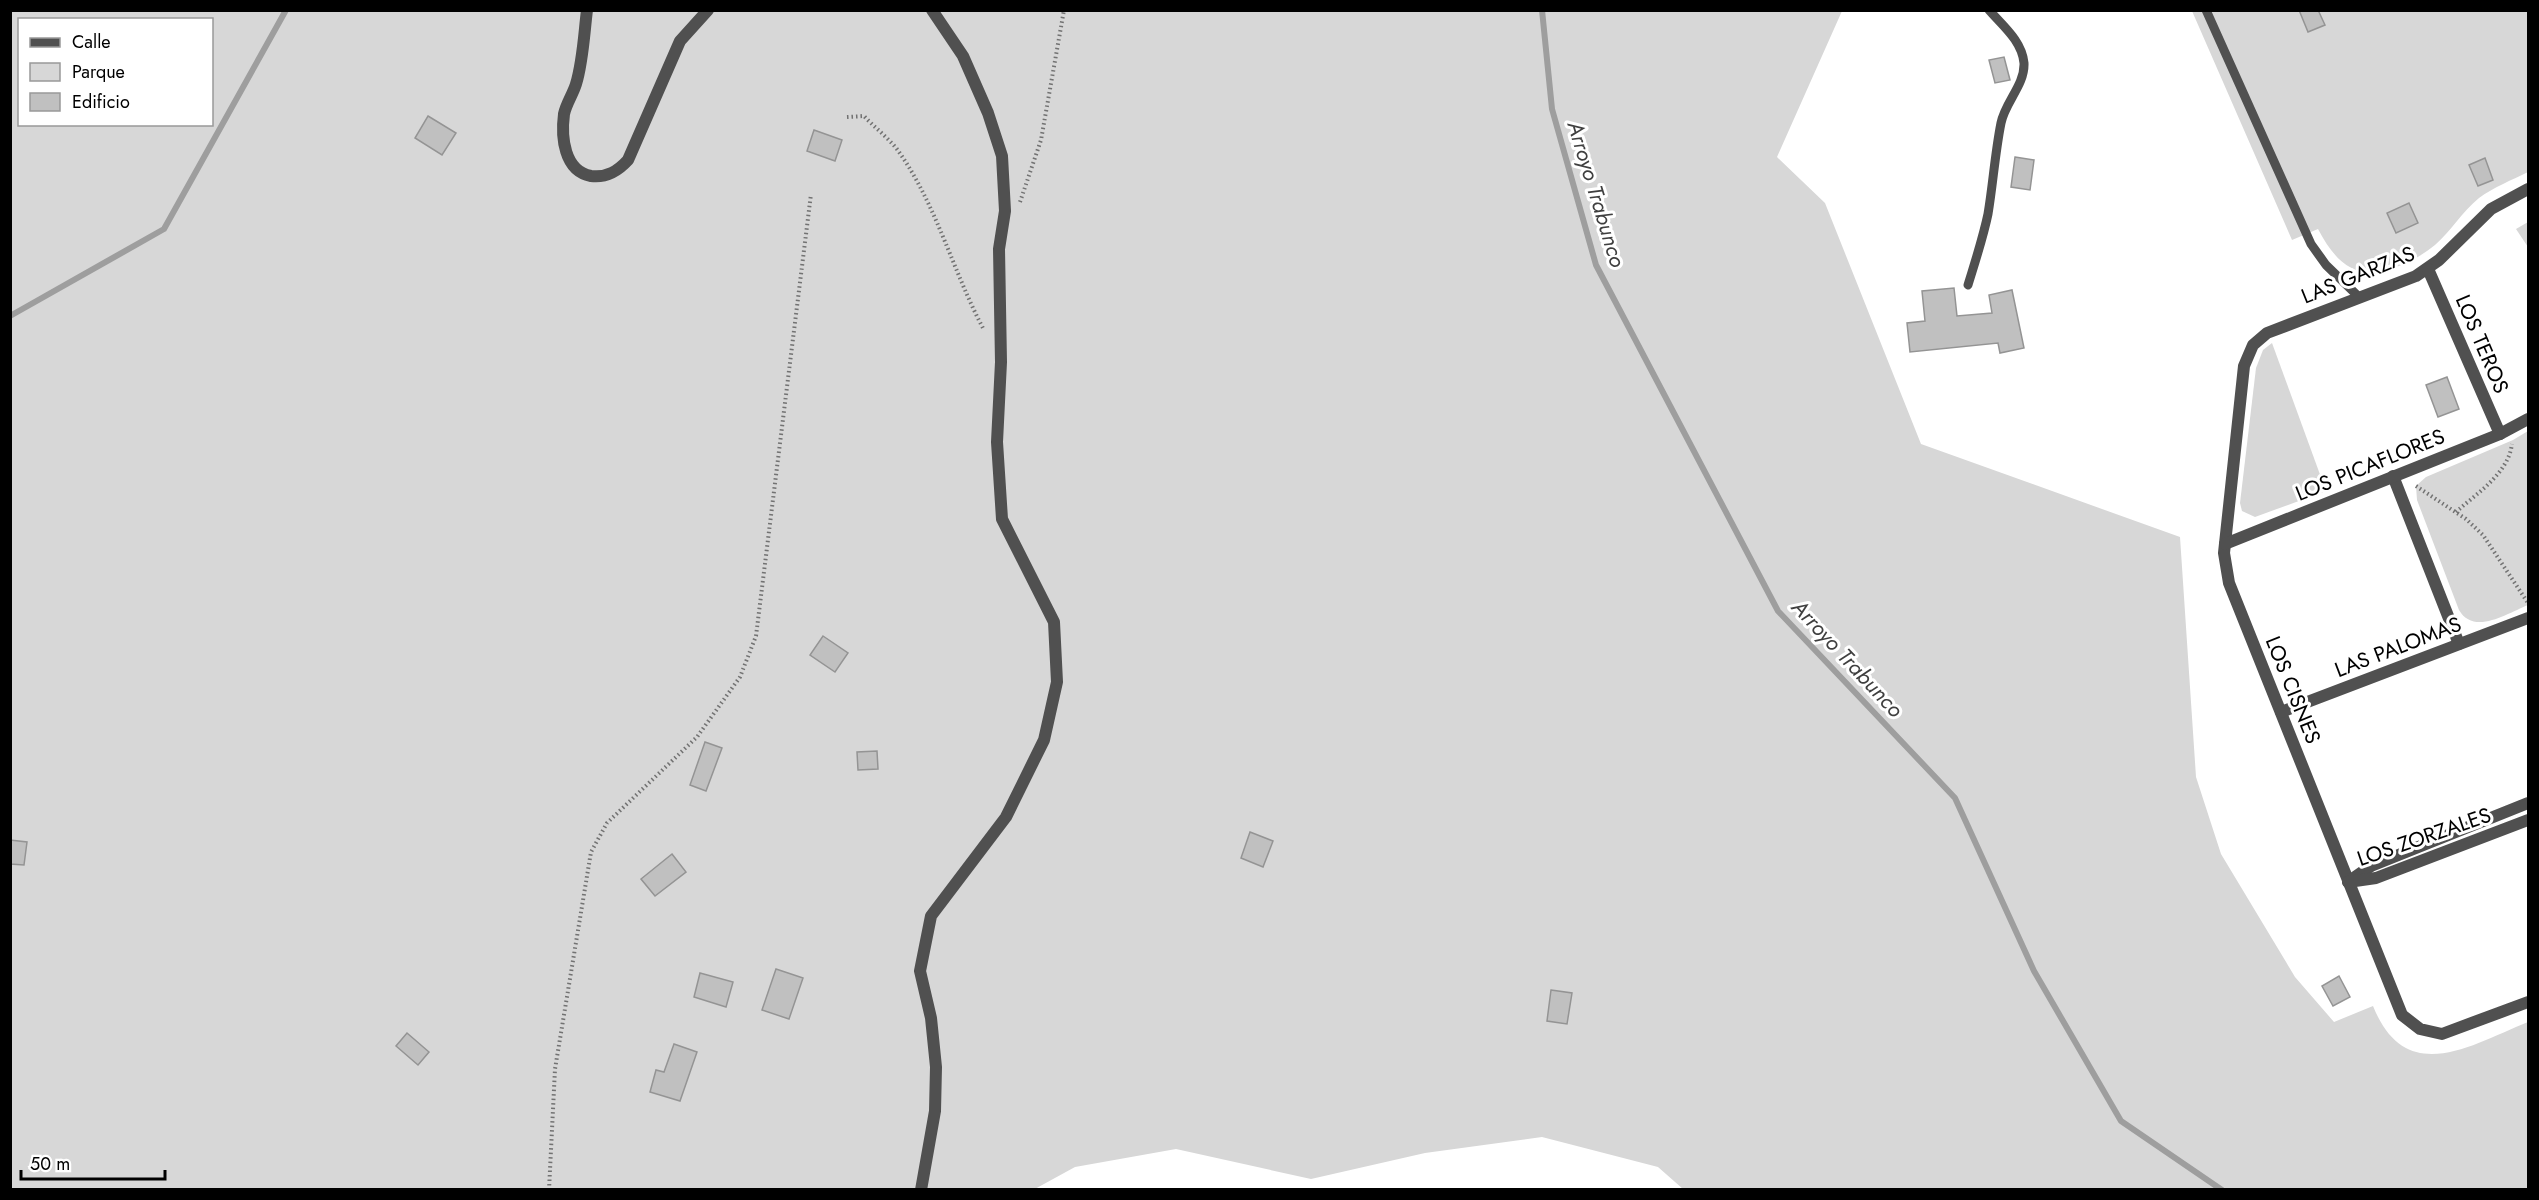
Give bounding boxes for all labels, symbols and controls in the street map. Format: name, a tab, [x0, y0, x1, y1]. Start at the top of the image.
legend	[18, 18, 213, 126]
text: Calle	[72, 29, 111, 55]
text: Parque	[72, 59, 125, 85]
text: Edificio	[72, 89, 130, 115]
water label: Arroyo Trabunco	[1559, 116, 1634, 271]
street label: LAS GARZAS	[2297, 239, 2419, 311]
street label: LOS TEROS	[2448, 290, 2516, 398]
street label: LOS PICAFLORES	[2291, 421, 2449, 509]
water label: Arroyo Trabunco	[1784, 591, 1911, 724]
street label: LAS PALOMAS	[2330, 609, 2466, 685]
street label: LOS CISNES	[2258, 632, 2328, 748]
street label: LOS ZORZALES	[2353, 800, 2495, 874]
scale bar	[21, 1143, 165, 1181]
text: 50 m	[30, 1151, 70, 1177]

